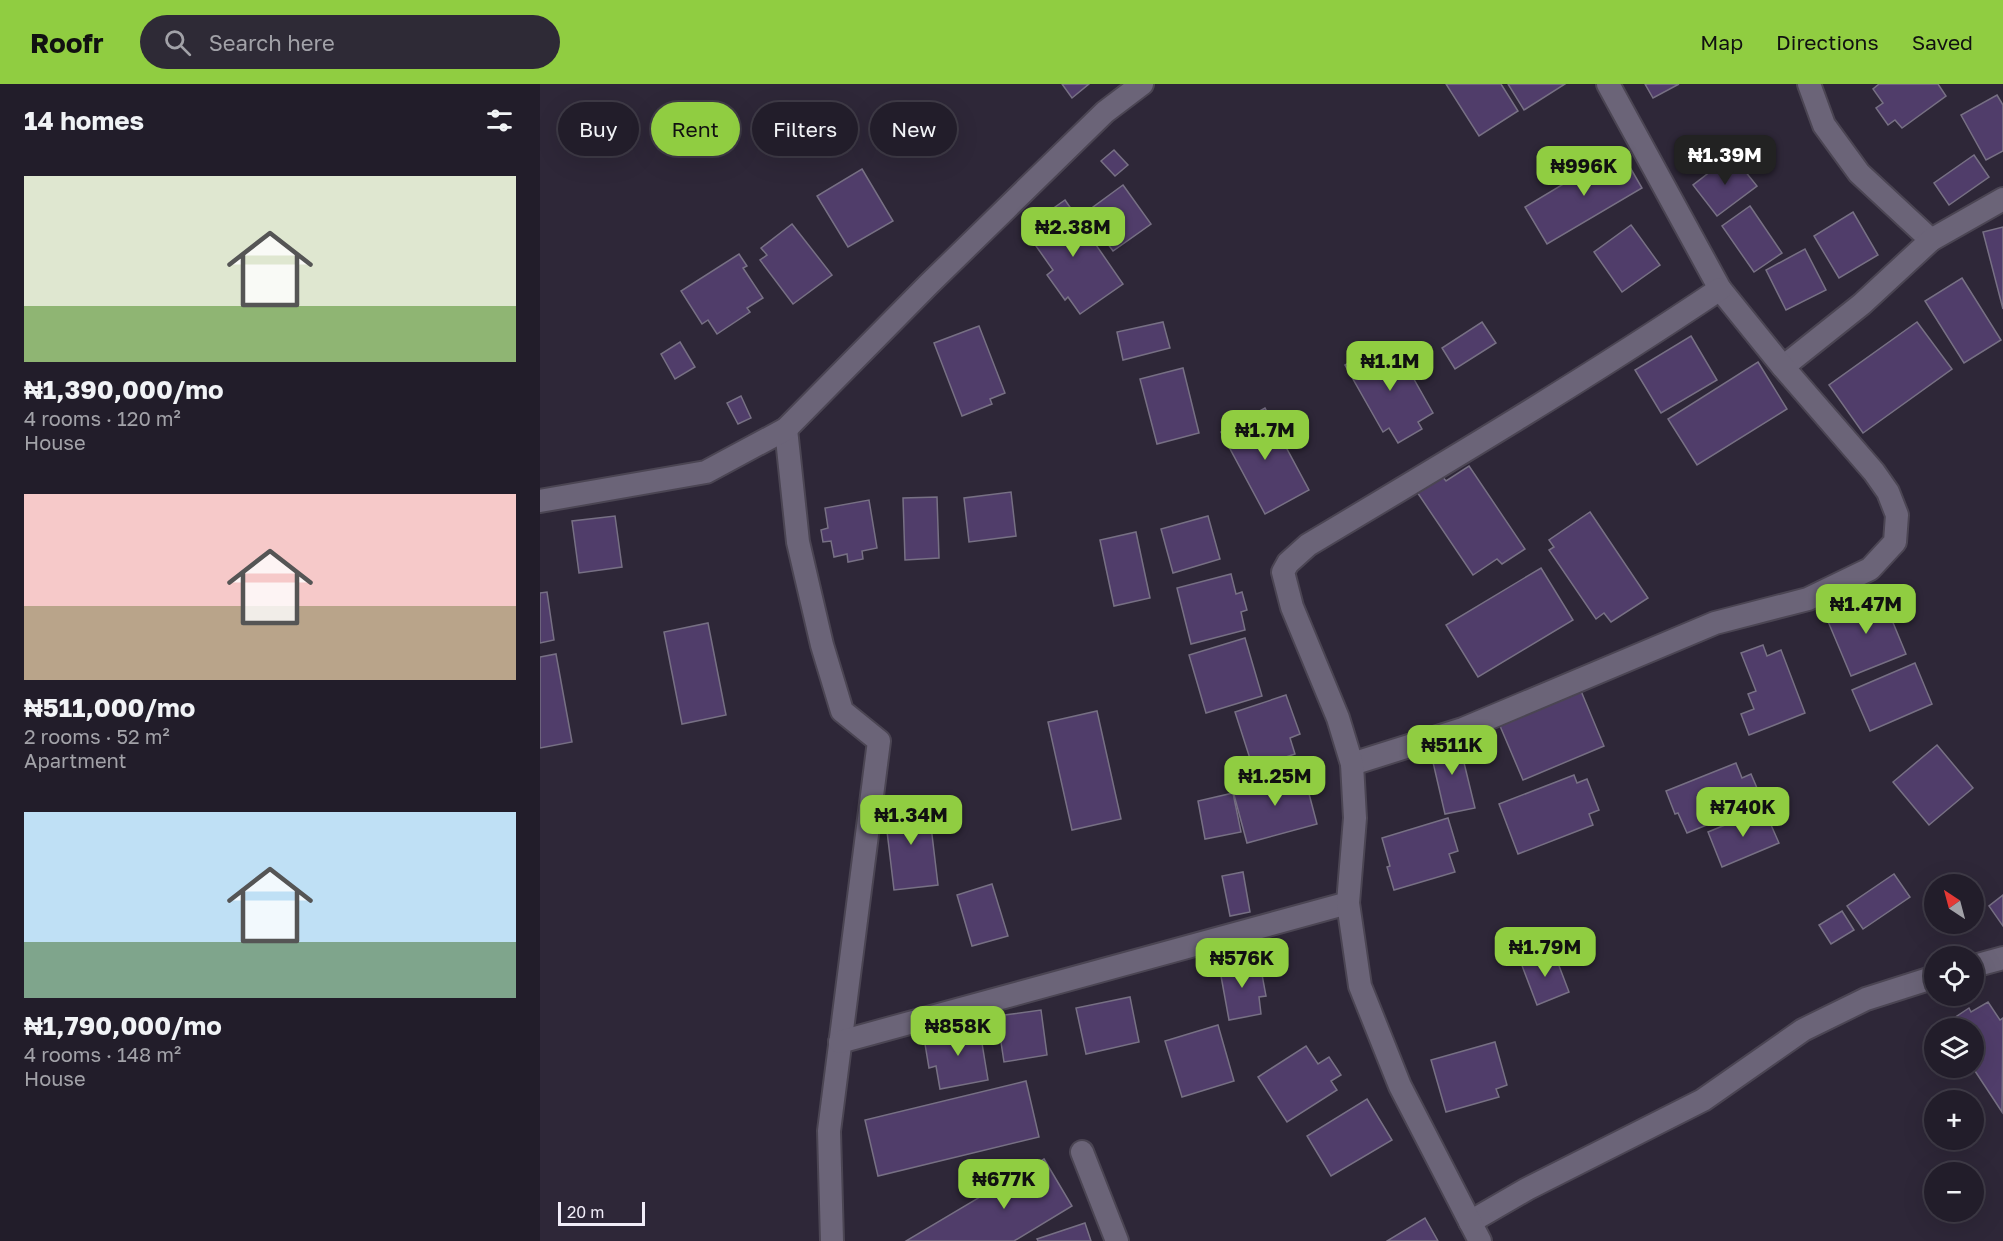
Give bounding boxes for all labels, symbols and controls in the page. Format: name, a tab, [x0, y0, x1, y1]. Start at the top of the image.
search box	[140, 15, 560, 69]
text: Roofr	[30, 26, 104, 59]
icon: search	[161, 26, 194, 59]
text: Search here	[209, 29, 335, 56]
text: Map	[1700, 29, 1743, 55]
text: Directions	[1776, 29, 1879, 55]
text: Saved	[1912, 29, 1973, 55]
chip: Buy	[558, 102, 639, 156]
chip: Rent	[651, 102, 740, 156]
chip: Filters	[752, 102, 858, 156]
chip: New	[870, 102, 957, 156]
icon: filters	[483, 104, 516, 137]
text: 14 homes	[24, 105, 144, 136]
pin: ₦1.39M	[1676, 135, 1774, 186]
text: ₦1.39M	[1688, 142, 1762, 166]
pin: ₦996K	[1542, 146, 1626, 197]
text: ₦996K	[1550, 153, 1618, 177]
pin: ₦2.38M	[1024, 207, 1122, 258]
text: ₦2.38M	[1035, 214, 1111, 238]
icon: home	[216, 215, 324, 323]
pin: ₦1.1M	[1348, 341, 1432, 392]
text: ₦1.1M	[1360, 348, 1420, 372]
text: ₦1,390,000/mo	[24, 374, 224, 405]
text: 4 rooms · 120 m²	[24, 406, 181, 430]
pin: ₦1.7M	[1223, 410, 1307, 461]
text: ₦1.7M	[1235, 417, 1295, 441]
text: House	[24, 430, 86, 454]
icon: home	[216, 533, 324, 641]
pin: ₦1.47M	[1817, 584, 1915, 635]
text: ₦1.47M	[1830, 591, 1902, 615]
text: ₦511,000/mo	[24, 692, 195, 723]
text: 2 rooms · 52 m²	[24, 724, 170, 748]
pin: ₦511K	[1410, 725, 1494, 776]
text: ₦511K	[1421, 732, 1483, 756]
text: Apartment	[24, 748, 127, 772]
pin: ₦1.25M	[1226, 756, 1324, 807]
text: ₦1.25M	[1238, 763, 1312, 787]
pin: ₦740K	[1701, 787, 1785, 838]
text: ₦740K	[1710, 794, 1776, 818]
pin: ₦1.34M	[862, 795, 960, 846]
text: ₦1.34M	[874, 802, 948, 826]
icon: home	[216, 851, 324, 959]
north arrow	[1924, 874, 1984, 934]
map controls	[1924, 874, 1984, 1222]
pin: ₦1.79M	[1496, 927, 1594, 978]
text: ₦1.79M	[1509, 934, 1581, 958]
pin: ₦576K	[1200, 938, 1284, 989]
text: ₦576K	[1210, 945, 1274, 969]
button: locate	[1924, 946, 1984, 1006]
pin: ₦858K	[916, 1006, 1000, 1057]
text: ₦1,790,000/mo	[24, 1010, 222, 1041]
text: ₦858K	[925, 1013, 991, 1037]
button: layers	[1924, 1018, 1984, 1078]
text: 4 rooms · 148 m²	[24, 1042, 181, 1066]
text: House	[24, 1066, 86, 1090]
button: +	[1924, 1090, 1984, 1150]
pin: ₦677K	[962, 1159, 1046, 1210]
button: −	[1924, 1162, 1984, 1222]
text: ₦677K	[972, 1166, 1036, 1190]
scale bar	[558, 1199, 645, 1226]
text: 20 m	[567, 1202, 604, 1222]

